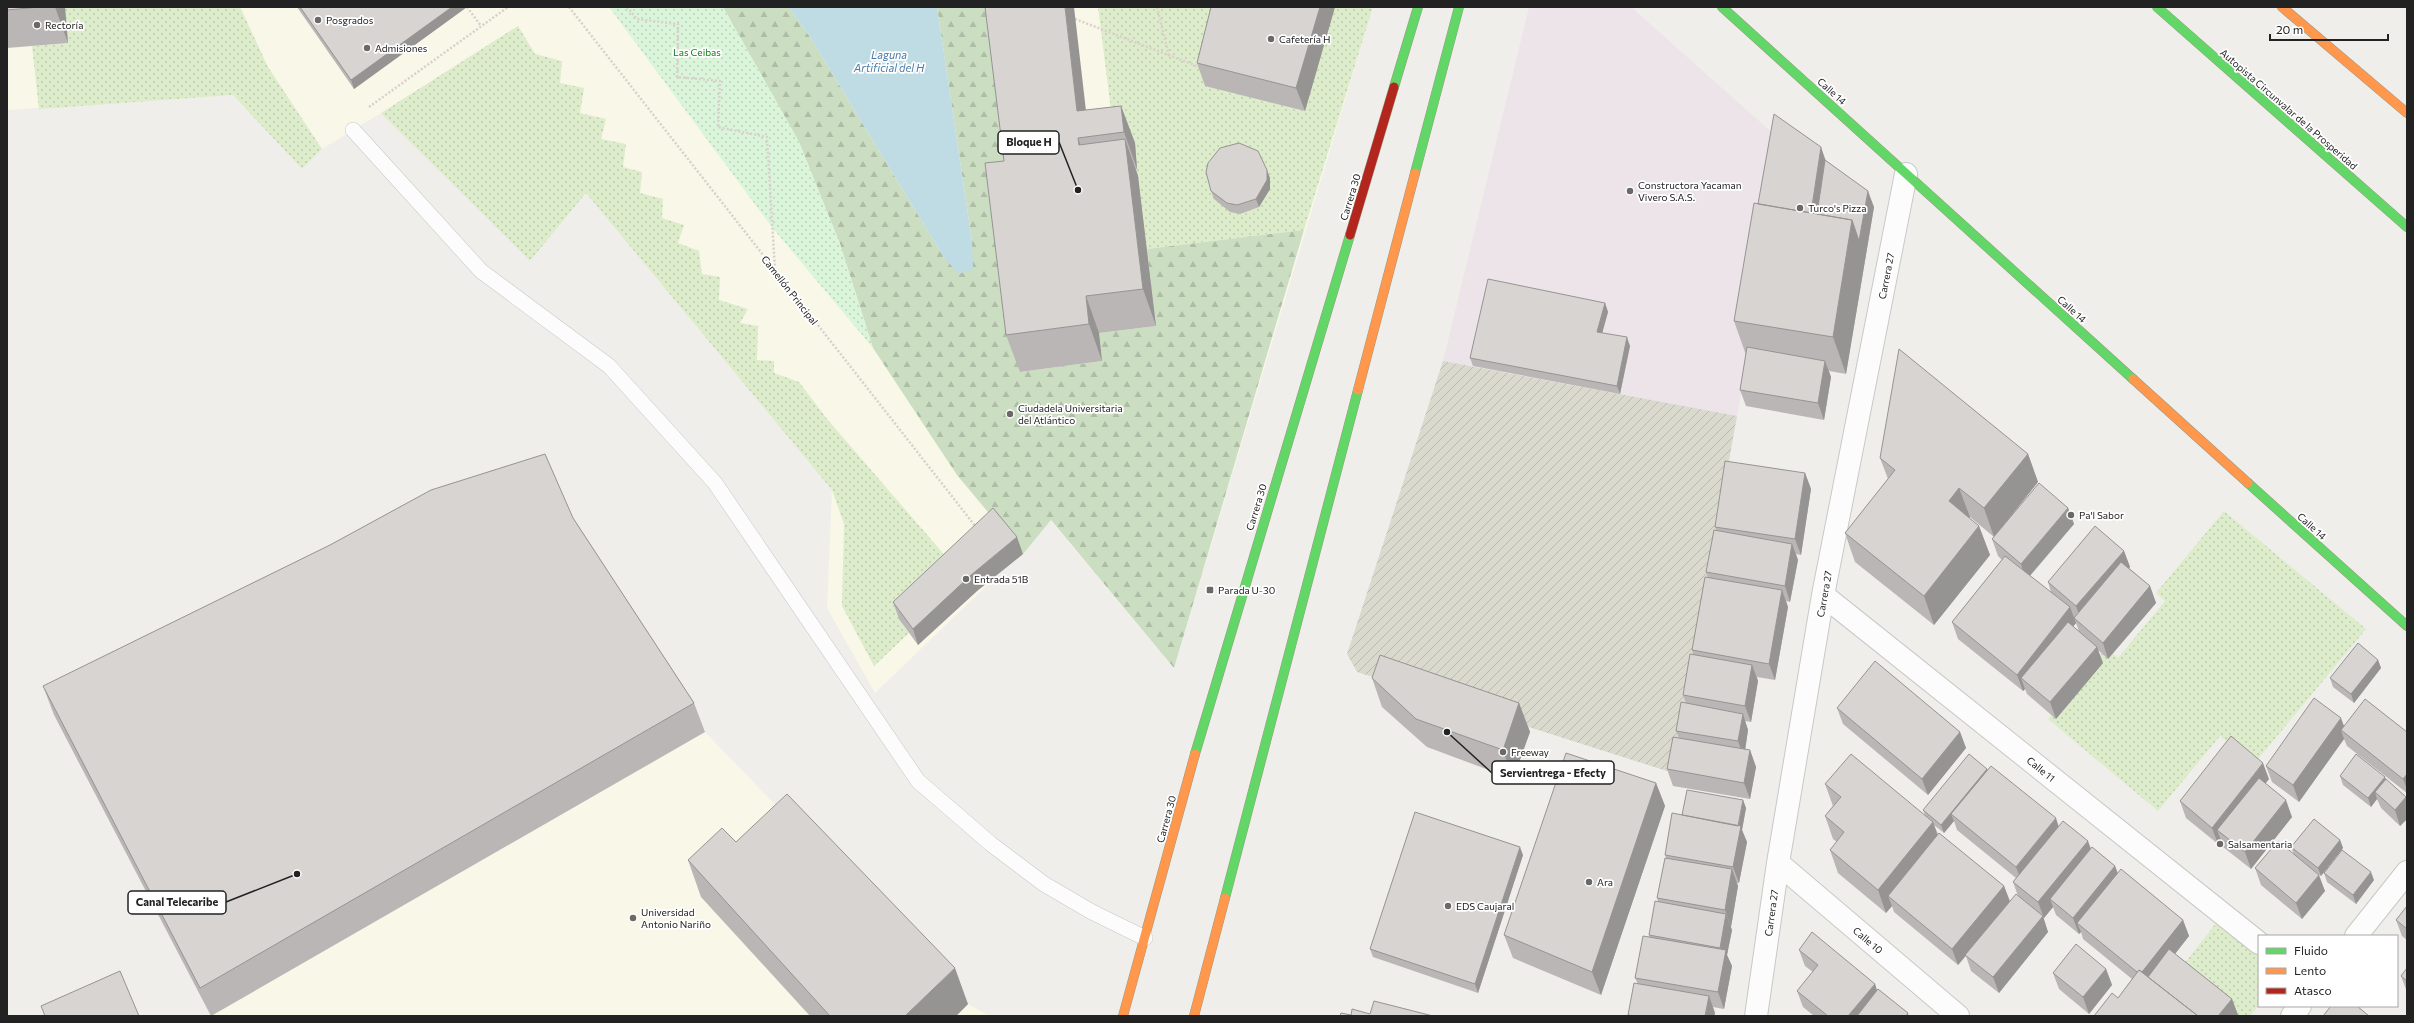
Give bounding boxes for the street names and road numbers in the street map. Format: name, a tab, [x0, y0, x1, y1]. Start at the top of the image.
street label: Autopista Circunvalar de la Prosperidad	[2218, 46, 2360, 172]
street label: Calle 14	[1815, 75, 1849, 107]
street label: Carrera 30	[1337, 172, 1363, 222]
street label: Carrera 27	[1876, 252, 1896, 300]
street label: Camellón Principal	[759, 253, 821, 327]
street label: Calle 14	[2055, 293, 2089, 325]
street label: Carrera 30	[1243, 482, 1269, 532]
street label: Calle 14	[2295, 510, 2329, 542]
street label: Carrera 27	[1814, 570, 1834, 618]
street label: Calle 11	[2024, 754, 2058, 784]
street label: Carrera 30	[1154, 794, 1178, 844]
street label: Carrera 27	[1762, 889, 1780, 937]
street label: Calle 10	[1851, 924, 1885, 956]

